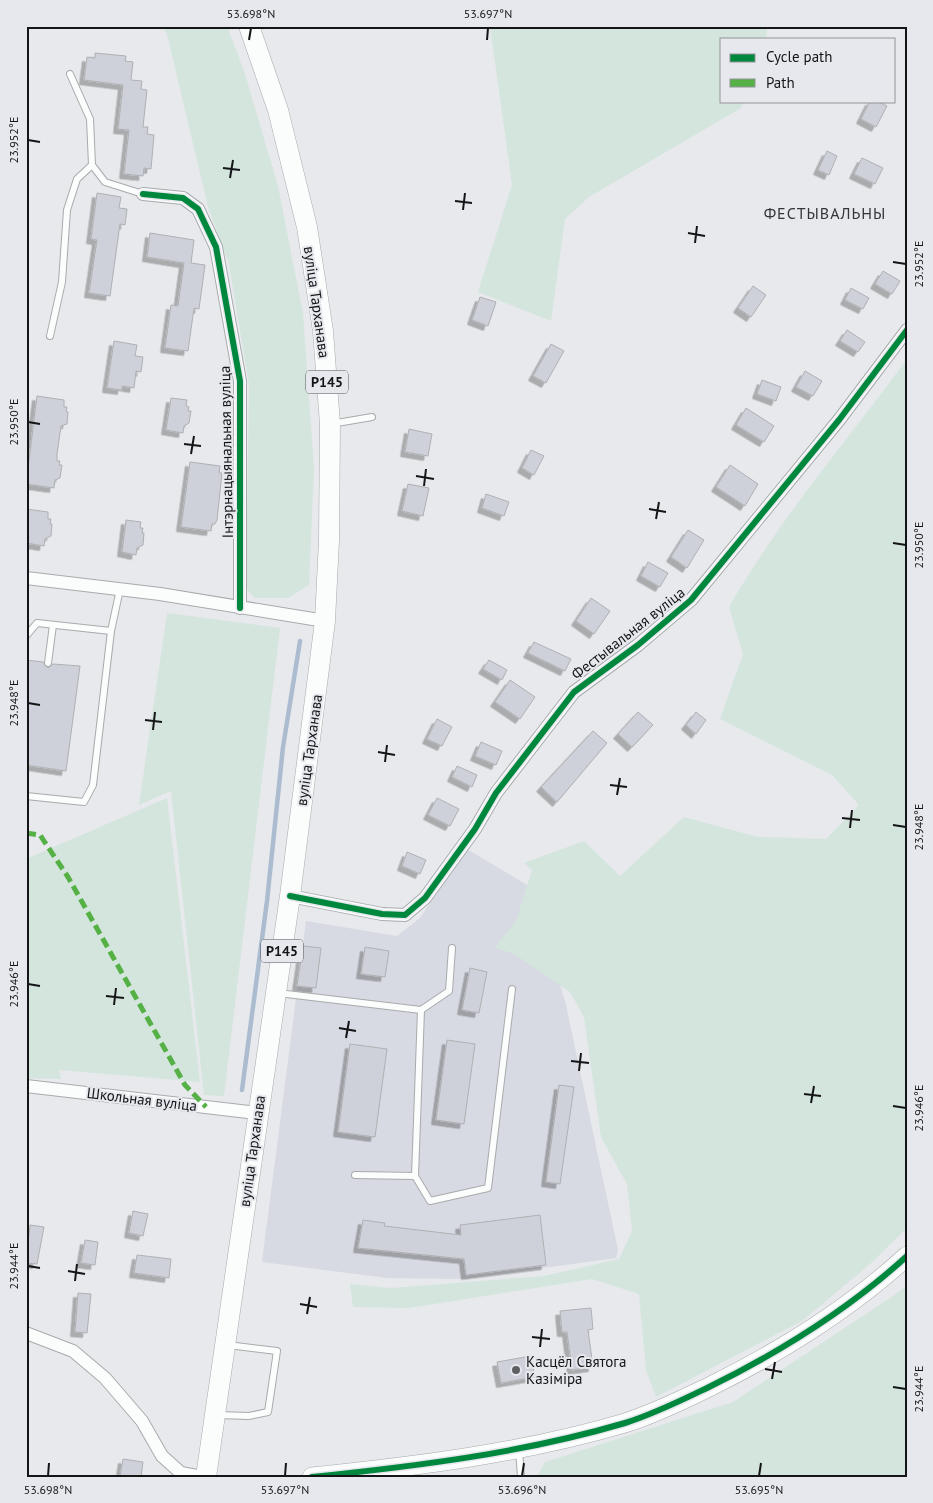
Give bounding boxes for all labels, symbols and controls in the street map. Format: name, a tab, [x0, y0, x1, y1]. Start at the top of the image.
text: 53.698°N	[227, 6, 275, 21]
text: 53.697°N	[464, 6, 512, 21]
legend	[720, 38, 896, 102]
text: Cycle path	[766, 47, 832, 66]
text: Path	[766, 73, 795, 92]
text: 23.952°E	[6, 117, 21, 163]
district label: ФЕСТЫВАЛЬНЫ	[764, 203, 886, 223]
text: 23.952°E	[911, 241, 926, 287]
street label: вуліца Тарханава	[300, 245, 334, 359]
street label: Інтэрнацыянальная вуліца	[215, 366, 237, 538]
road number: Р145	[306, 371, 348, 394]
text: 23.950°E	[6, 399, 21, 445]
text: 23.950°E	[911, 522, 926, 568]
street label: Фестывальная вуліца	[567, 583, 689, 683]
text: 23.948°E	[6, 680, 21, 726]
street label: вуліца Тарханава	[292, 693, 326, 807]
text: 23.948°E	[911, 804, 926, 850]
road number: Р145	[261, 939, 303, 962]
text: 23.946°E	[6, 961, 21, 1007]
street label: Школьная вуліца	[86, 1083, 198, 1115]
text: 23.946°E	[911, 1085, 926, 1131]
street label: вуліца Тарханава	[235, 1094, 269, 1208]
text: 23.944°E	[6, 1243, 21, 1289]
place label: Касцёл Святога Казіміра	[526, 1352, 626, 1388]
marker: Касцёл Святога Казіміра	[510, 1364, 522, 1376]
text: 23.944°E	[911, 1366, 926, 1412]
text: 53.698°N	[24, 1482, 72, 1497]
text: 53.697°N	[261, 1482, 309, 1497]
text: 53.696°N	[498, 1482, 546, 1497]
text: 53.695°N	[735, 1482, 783, 1497]

